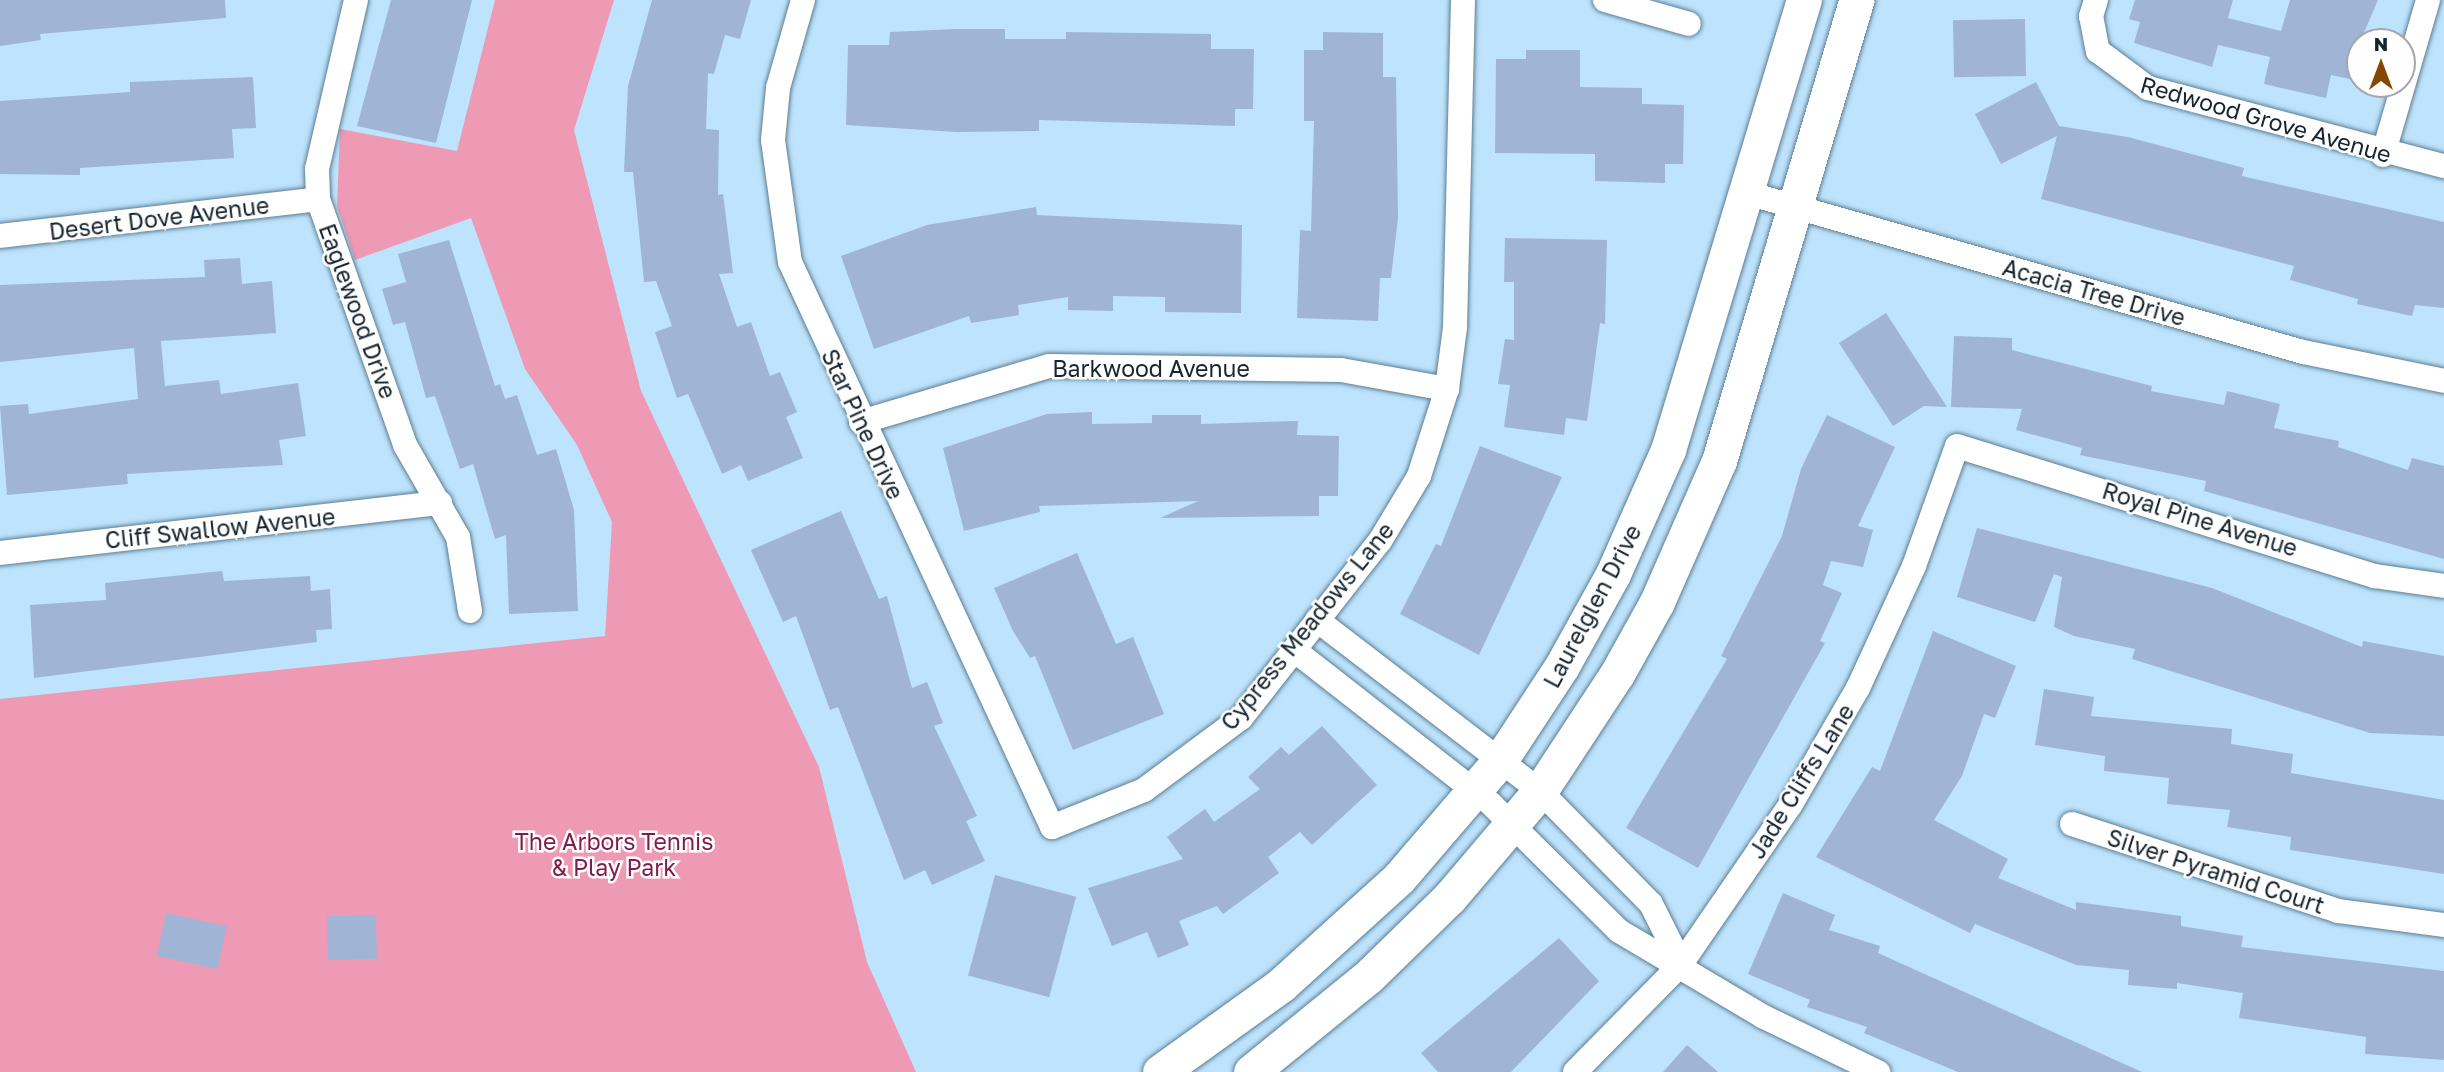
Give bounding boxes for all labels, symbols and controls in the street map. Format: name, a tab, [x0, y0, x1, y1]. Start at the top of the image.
north arrow	[2346, 28, 2416, 98]
text: N	[2374, 32, 2388, 55]
street label: Redwood Grove Avenue	[2137, 70, 2395, 168]
street label: Desert Dove Avenue	[47, 191, 271, 245]
street label: Eaglewood Drive	[314, 220, 402, 402]
street label: Acacia Tree Drive	[2000, 253, 2188, 331]
street label: Star Pine Drive	[816, 344, 910, 504]
street label: Barkwood Avenue	[1052, 354, 1250, 382]
street label: Royal Pine Avenue	[2099, 476, 2301, 562]
street label: Cliff Swallow Avenue	[104, 502, 336, 554]
street label: Cypress Meadows Lane	[1215, 517, 1399, 735]
street label: Laurelglen Drive	[1537, 520, 1647, 692]
street label: Jade Cliffs Lane	[1742, 699, 1860, 863]
street label: Silver Pyramid Court	[2104, 823, 2328, 919]
park label: The Arbors Tennis & Play Park	[515, 827, 713, 881]

